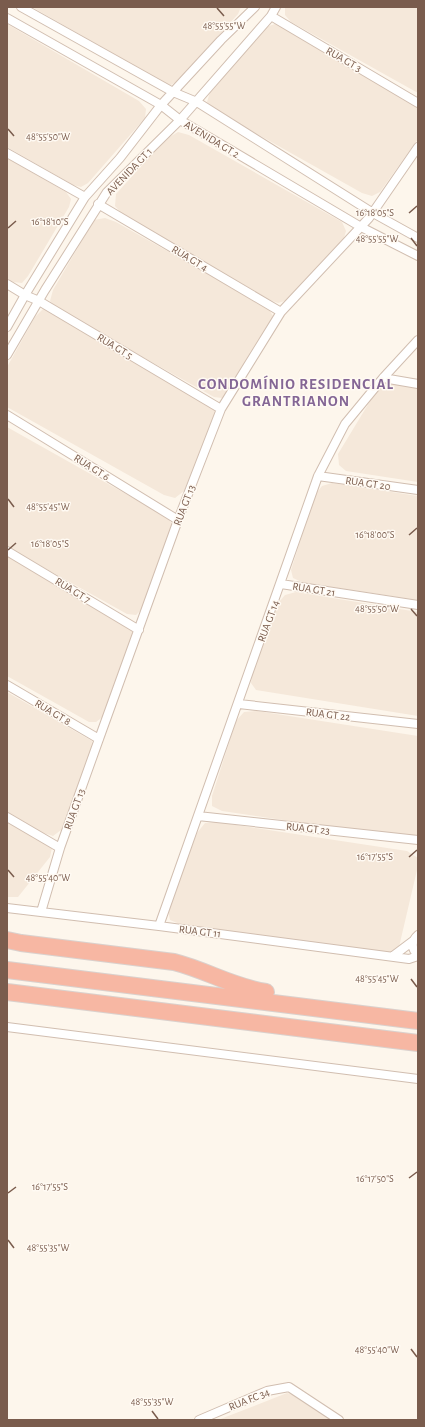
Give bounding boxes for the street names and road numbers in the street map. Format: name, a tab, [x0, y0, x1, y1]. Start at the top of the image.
street label: RUA GT 3	[324, 45, 364, 74]
street label: AVENIDA GT 2	[182, 119, 241, 160]
street label: AVENIDA GT 1	[104, 146, 154, 197]
street label: RUA GT 4	[170, 243, 210, 273]
street label: RUA GT 5	[95, 332, 135, 361]
street label: RUA GT 6	[72, 452, 111, 483]
street label: RUA GT 20	[345, 475, 391, 492]
street label: RUA GT 13	[172, 483, 197, 527]
street label: RUA GT 7	[53, 576, 93, 605]
street label: RUA GT 21	[292, 581, 336, 598]
street label: RUA GT 14	[256, 599, 281, 644]
street label: RUA GT 8	[33, 697, 73, 727]
street label: RUA GT 22	[305, 706, 351, 723]
street label: RUA GT 13	[62, 787, 87, 831]
street label: RUA GT 23	[285, 821, 331, 836]
street label: RUA GT 11	[178, 923, 222, 940]
street label: RUA FC 34	[227, 1386, 271, 1413]

